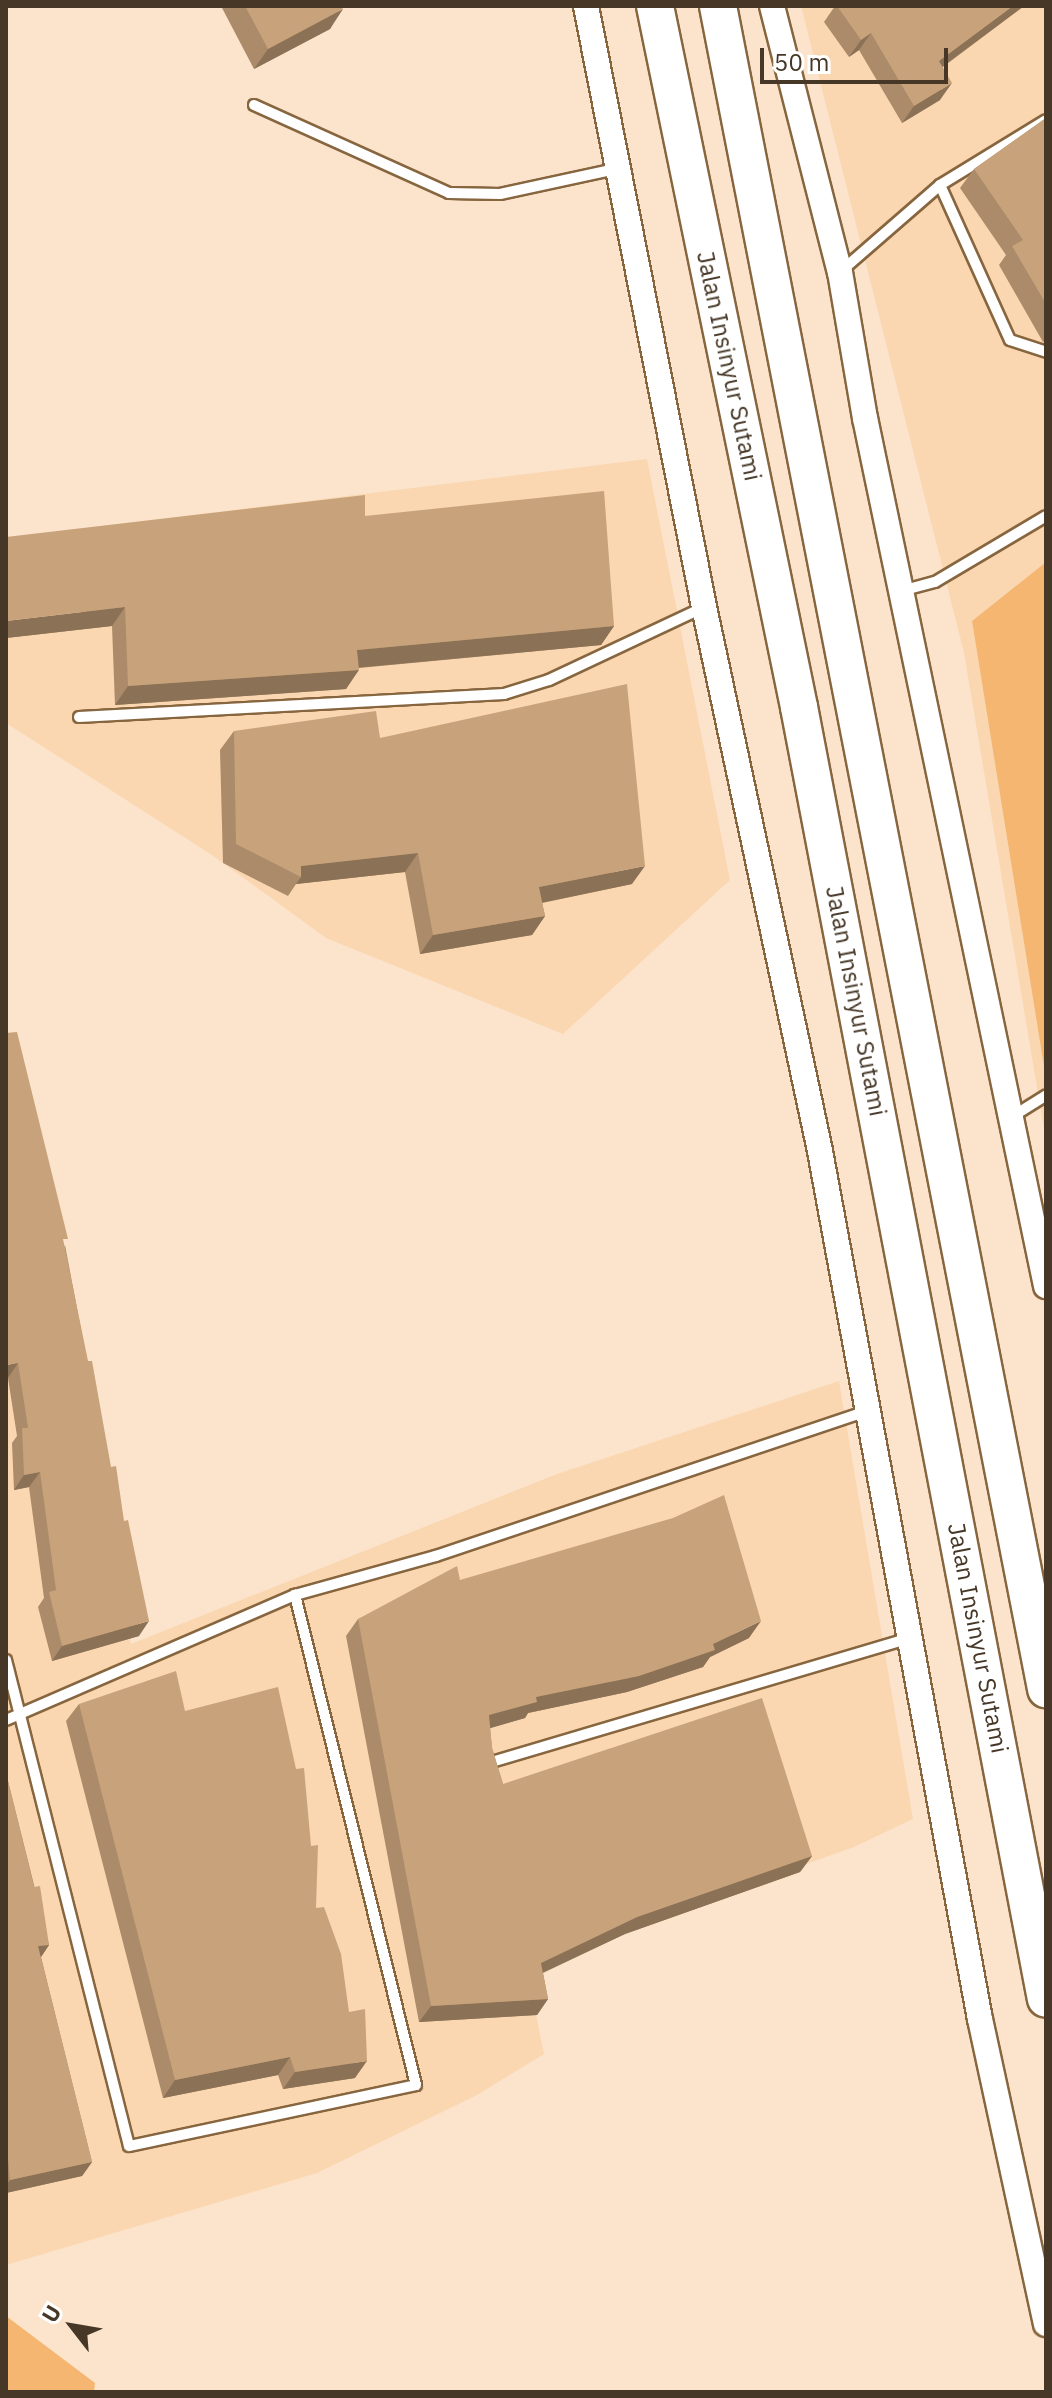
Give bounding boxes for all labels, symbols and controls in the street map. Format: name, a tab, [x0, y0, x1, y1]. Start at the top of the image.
scale bar	[764, 32, 952, 82]
text: 50 m	[774, 46, 829, 78]
street label: Jalan Insinyur Sutami	[691, 249, 767, 483]
street label: Jalan Insinyur Sutami	[820, 883, 892, 1119]
street label: Jalan Insinyur Sutami	[942, 1520, 1014, 1756]
north arrow	[32, 2286, 112, 2366]
text: U	[35, 2299, 67, 2327]

